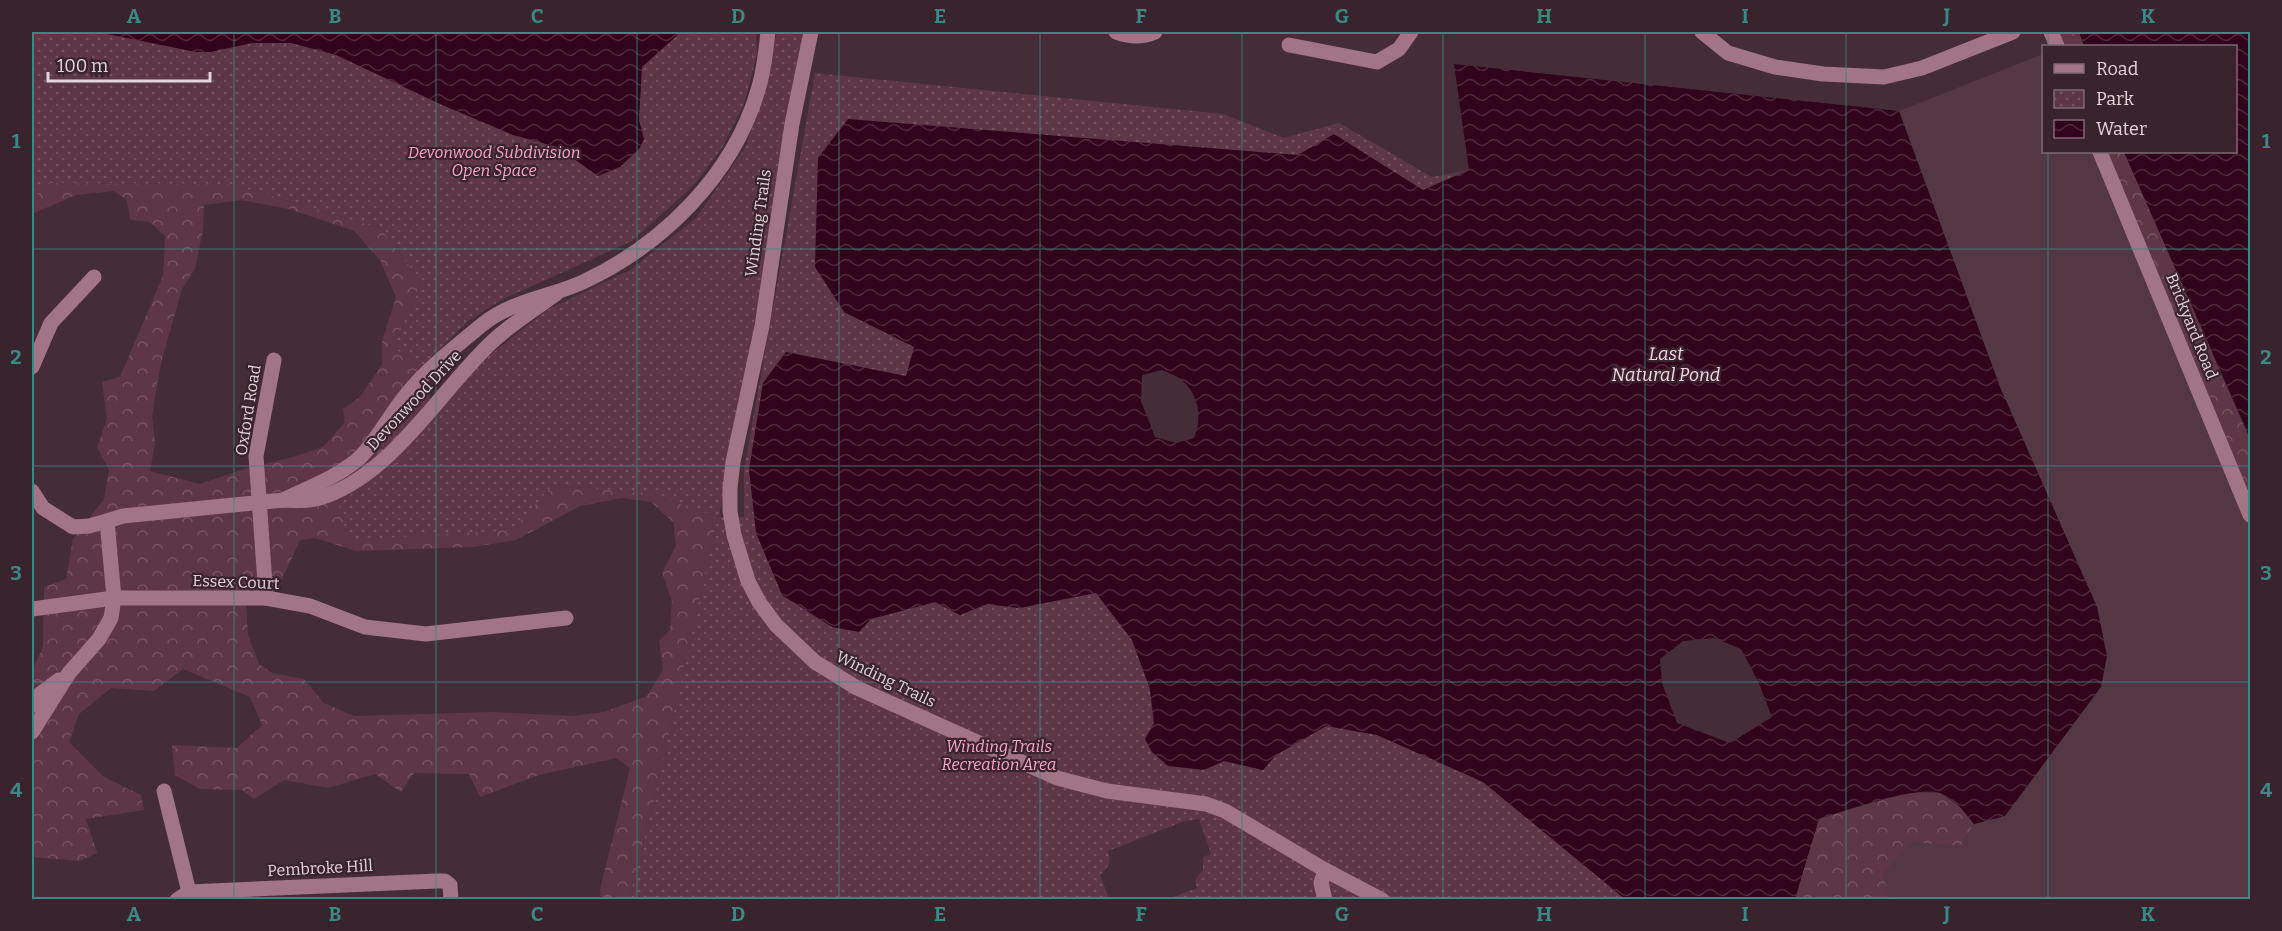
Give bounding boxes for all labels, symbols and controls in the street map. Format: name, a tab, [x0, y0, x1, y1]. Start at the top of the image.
text: A	[127, 4, 142, 28]
text: B	[329, 4, 342, 28]
text: C	[531, 4, 543, 28]
text: D	[731, 4, 745, 28]
text: E	[934, 4, 946, 28]
text: F	[1135, 4, 1147, 28]
text: G	[1335, 4, 1349, 28]
text: H	[1536, 4, 1552, 28]
text: I	[1741, 4, 1749, 28]
text: J	[1943, 4, 1951, 28]
text: K	[2141, 4, 2156, 28]
scale bar	[48, 45, 210, 83]
legend	[2042, 45, 2237, 153]
text: 100 m	[57, 55, 108, 77]
text: Road	[2096, 58, 2139, 80]
text: Park	[2096, 88, 2135, 110]
text: Water	[2096, 118, 2147, 140]
text: 1	[12, 129, 21, 153]
text: 1	[2262, 129, 2271, 153]
park label: Devonwood Subdivision Open Space	[408, 143, 580, 180]
street label: Winding Trails	[741, 168, 775, 278]
street label: Brickyard Road	[2162, 270, 2222, 382]
water label: Last Natural Pond	[1612, 343, 1721, 386]
text: 2	[10, 345, 22, 369]
text: 2	[2260, 345, 2272, 369]
street label: Devonwood Drive	[363, 346, 465, 454]
street label: Oxford Road	[231, 363, 265, 457]
text: 3	[10, 561, 22, 585]
text: 3	[2260, 561, 2272, 585]
street label: Essex Court	[192, 571, 280, 593]
street label: Winding Trails	[833, 647, 939, 711]
park label: Winding Trails Recreation Area	[942, 737, 1056, 774]
text: 4	[10, 778, 22, 802]
text: 4	[2260, 778, 2272, 802]
street label: Pembroke Hill	[267, 856, 374, 880]
text: A	[127, 902, 142, 926]
text: B	[329, 902, 342, 926]
text: C	[531, 902, 543, 926]
text: D	[731, 902, 745, 926]
text: E	[934, 902, 946, 926]
text: F	[1135, 902, 1147, 926]
text: G	[1335, 902, 1349, 926]
text: H	[1536, 902, 1552, 926]
text: I	[1741, 902, 1749, 926]
text: J	[1943, 902, 1951, 926]
text: K	[2141, 902, 2156, 926]

